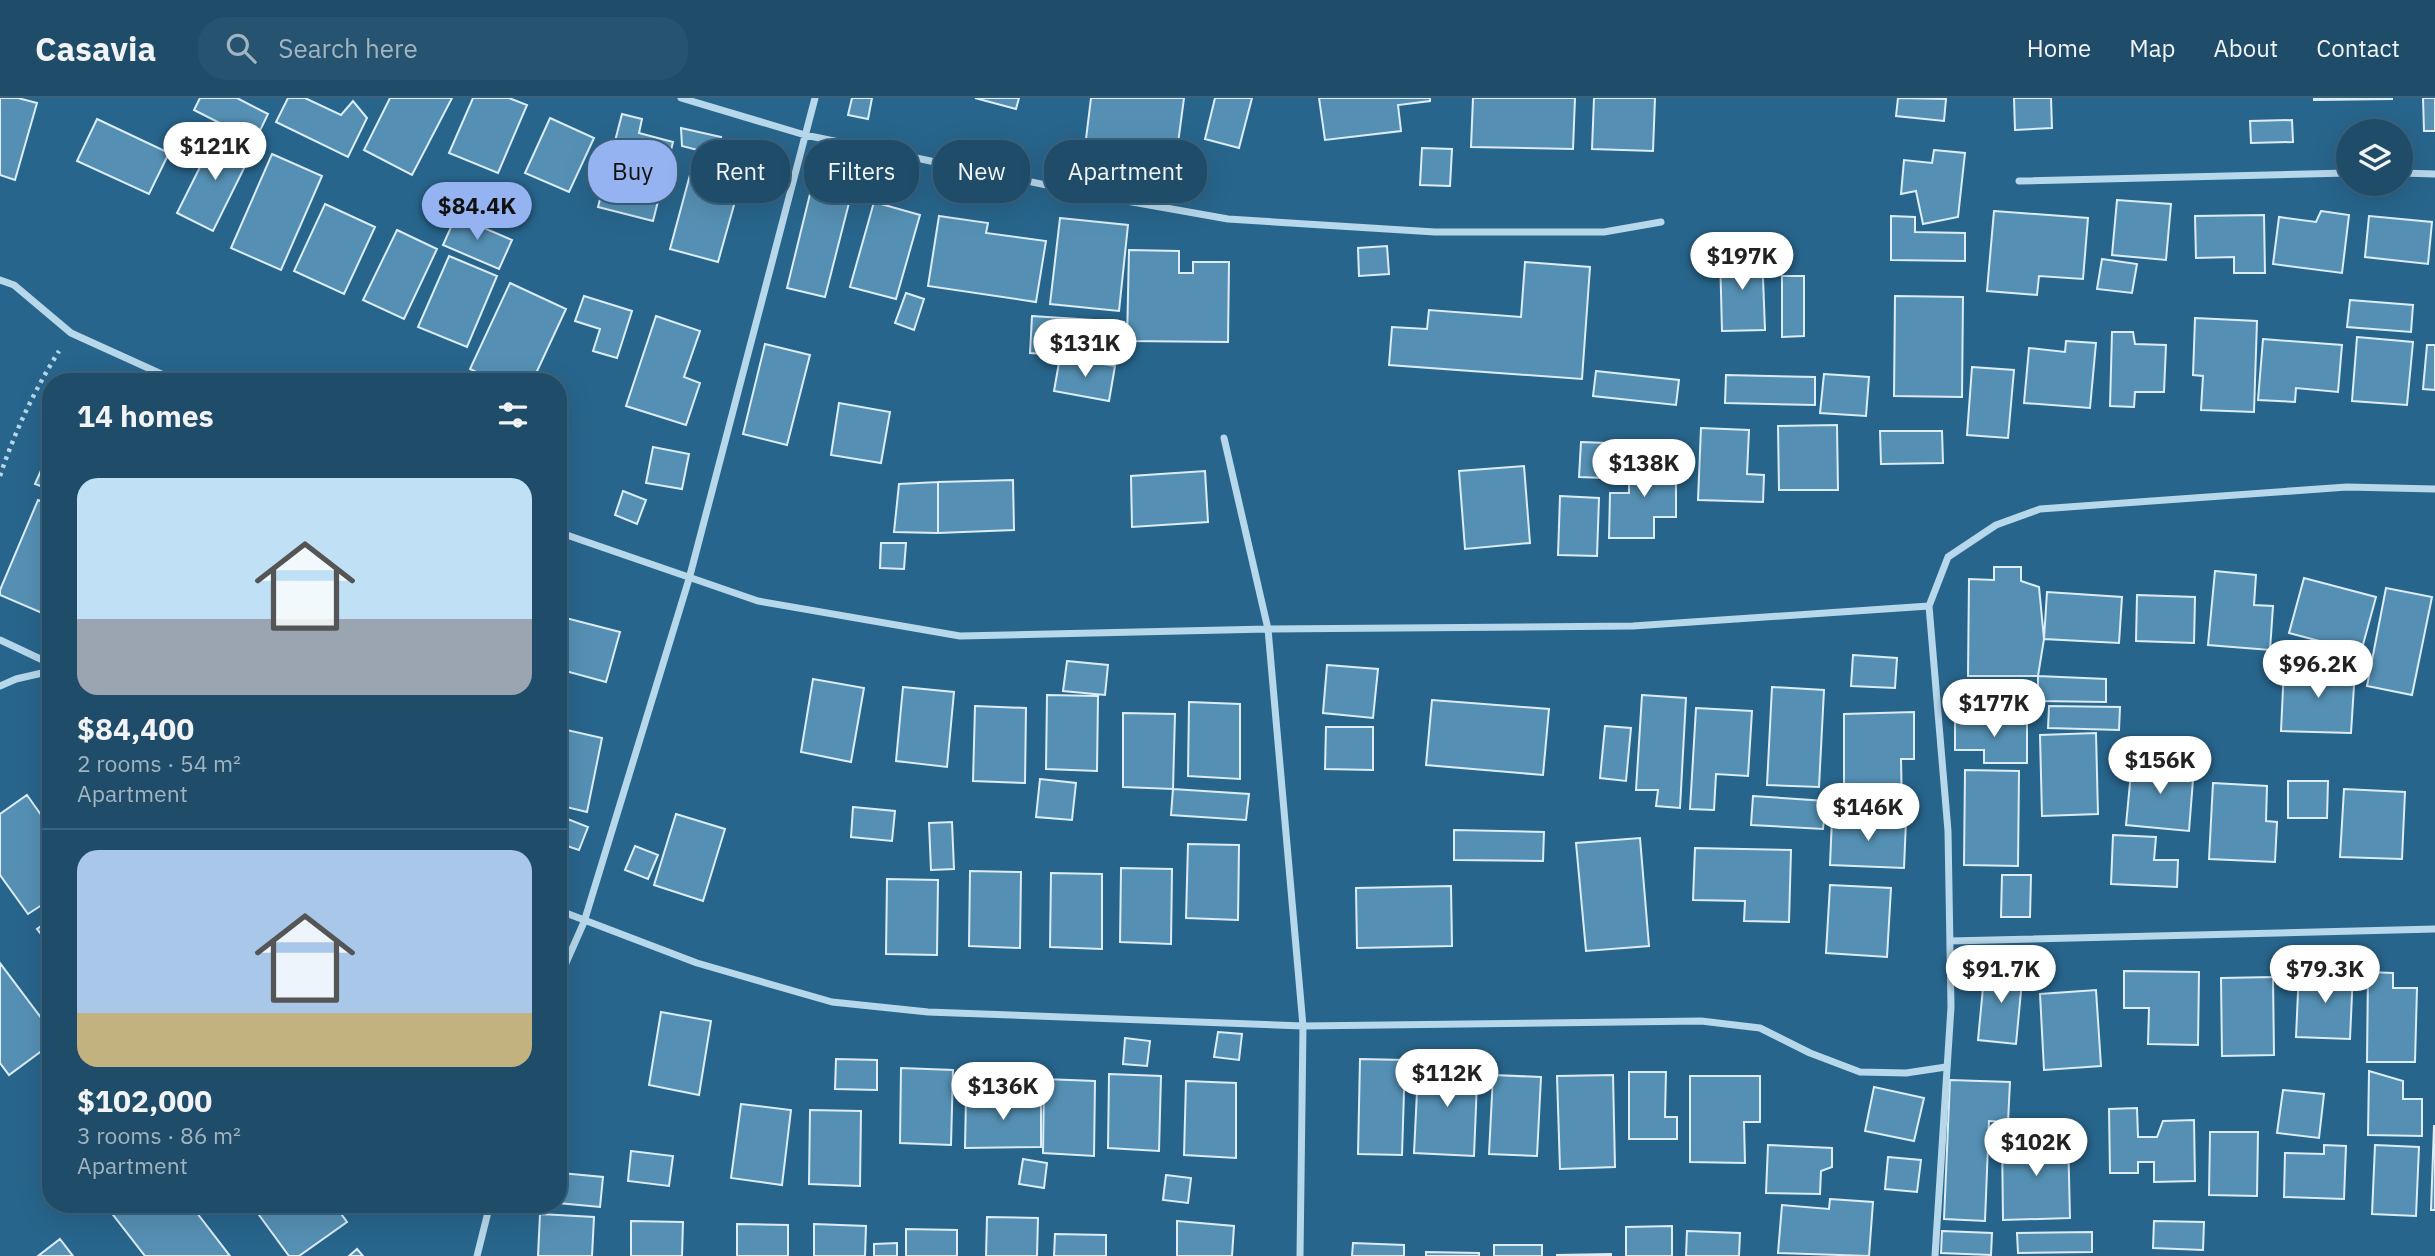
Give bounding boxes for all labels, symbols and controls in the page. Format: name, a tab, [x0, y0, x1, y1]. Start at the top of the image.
search box	[198, 17, 688, 80]
text: Casavia	[35, 27, 156, 70]
icon: search	[222, 29, 260, 67]
text: Search here	[278, 31, 418, 65]
text: Home	[2027, 32, 2091, 64]
text: Map	[2129, 32, 2175, 64]
text: About	[2213, 32, 2278, 64]
text: Contact	[2316, 32, 2400, 64]
map controls	[2336, 119, 2413, 196]
button: layers	[2336, 119, 2413, 196]
pin: $121K	[166, 122, 264, 182]
text: $121K	[179, 130, 251, 160]
chip: Buy	[588, 140, 677, 203]
chip: Rent	[691, 140, 790, 203]
chip: Filters	[804, 140, 919, 203]
chip: New	[933, 140, 1030, 203]
chip: Apartment	[1044, 140, 1207, 203]
pin: $84.4K	[420, 183, 534, 242]
text: $84.4K	[438, 190, 516, 220]
pin: $197K	[1693, 232, 1791, 292]
text: $197K	[1706, 240, 1778, 270]
pin: $131K	[1036, 320, 1134, 379]
text: $131K	[1049, 327, 1121, 357]
text: 14 homes	[77, 396, 214, 435]
icon: filters	[494, 396, 532, 434]
pin: $138K	[1595, 440, 1693, 499]
text: $138K	[1608, 447, 1680, 477]
icon: home	[242, 523, 368, 649]
pin: $96.2K	[2261, 640, 2375, 700]
text: $96.2K	[2279, 648, 2357, 678]
pin: $177K	[1945, 680, 2043, 739]
text: $177K	[1958, 687, 2030, 717]
text: $84,400	[77, 709, 194, 748]
pin: $156K	[2111, 736, 2209, 796]
text: $156K	[2124, 744, 2196, 774]
text: 2 rooms · 54 m²	[77, 748, 241, 778]
text: Apartment	[77, 778, 188, 808]
pin: $146K	[1819, 784, 1917, 843]
text: $146K	[1832, 791, 1904, 821]
icon: home	[242, 895, 368, 1021]
pin: $91.7K	[1944, 946, 2058, 1005]
pin: $79.3K	[2268, 946, 2382, 1005]
text: $91.7K	[1962, 953, 2040, 983]
text: $79.3K	[2286, 953, 2364, 983]
pin: $112K	[1398, 1049, 1496, 1109]
text: $112K	[1411, 1057, 1483, 1087]
pin: $136K	[954, 1062, 1052, 1122]
text: $136K	[967, 1070, 1039, 1100]
text: $102,000	[77, 1081, 212, 1120]
pin: $102K	[1987, 1118, 2085, 1178]
text: 3 rooms · 86 m²	[77, 1120, 241, 1150]
text: $102K	[2000, 1126, 2072, 1156]
text: Apartment	[77, 1150, 188, 1180]

